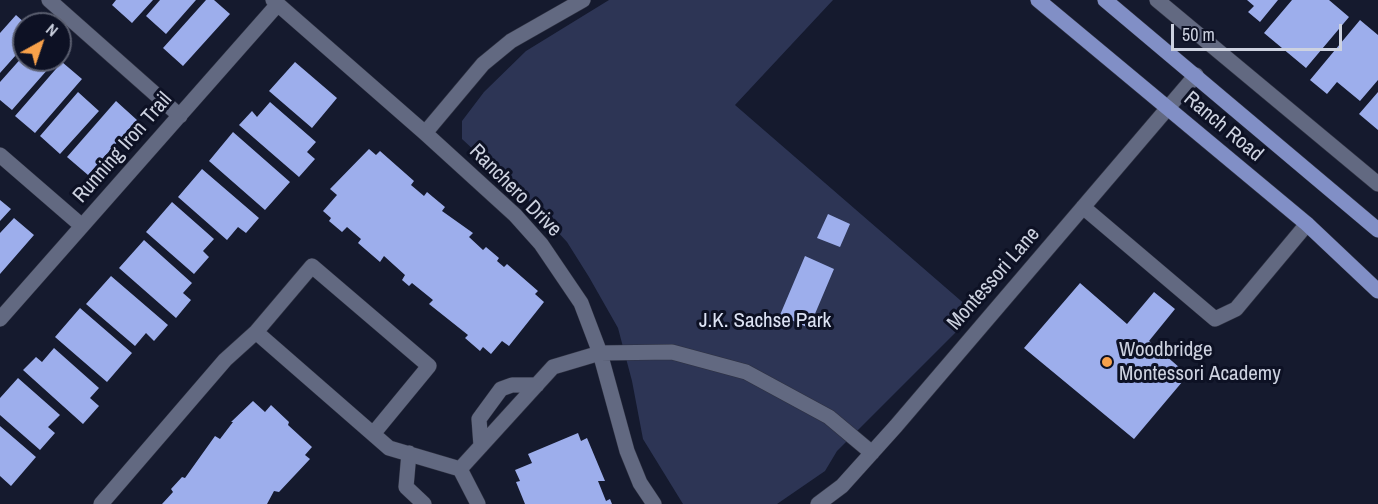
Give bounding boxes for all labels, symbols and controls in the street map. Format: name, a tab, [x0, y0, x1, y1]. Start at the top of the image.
north arrow	[12, 12, 72, 72]
scale bar	[1174, 12, 1345, 50]
text: N	[42, 18, 63, 41]
text: 50 m	[1182, 22, 1215, 47]
street label: Ranch Road	[1178, 87, 1268, 167]
street label: Running Iron Trail	[68, 88, 178, 208]
street label: Ranchero Drive	[463, 139, 567, 243]
street label: Montessori Lane	[942, 222, 1046, 336]
park label: J.K. Sachse Park	[699, 308, 831, 334]
place label: Woodbridge Montessori Academy	[1119, 337, 1281, 387]
marker: Woodbridge Montessori Academy	[1100, 355, 1114, 369]

